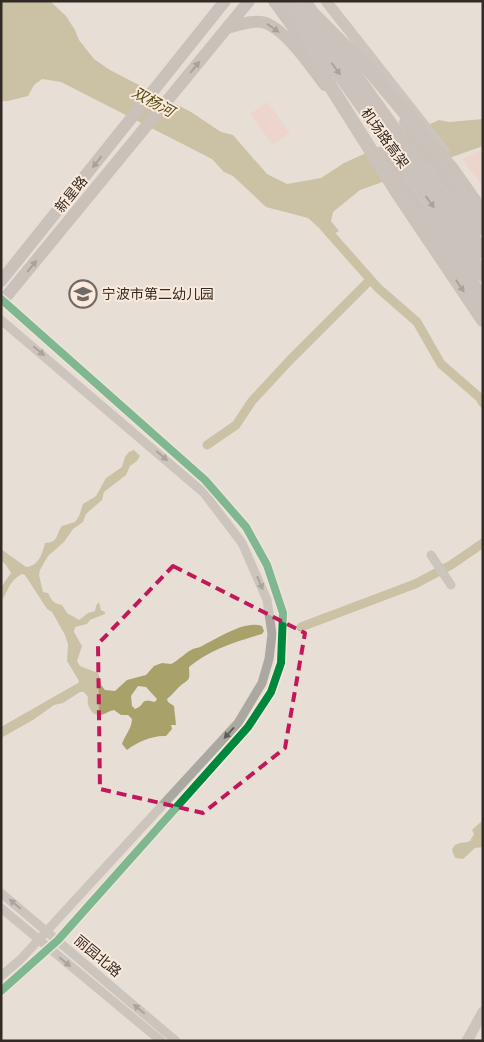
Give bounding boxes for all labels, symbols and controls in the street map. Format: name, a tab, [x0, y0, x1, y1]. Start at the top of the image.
one-way arrow	[266, 23, 280, 33]
one-way arrow	[190, 61, 201, 74]
one-way arrow	[331, 62, 341, 76]
water label: 双杨河	[129, 84, 179, 121]
street label: 机场路高架	[358, 105, 412, 171]
one-way arrow	[91, 155, 102, 168]
street label: 新星路	[52, 173, 90, 215]
one-way arrow	[425, 195, 435, 208]
one-way arrow	[27, 260, 38, 273]
school or university icon: 宁波市第二幼儿园	[68, 279, 98, 309]
one-way arrow	[455, 280, 465, 293]
place label: 宁波市第二幼儿园	[102, 286, 214, 302]
one-way arrow	[32, 345, 44, 357]
one-way arrow	[156, 451, 169, 462]
one-way arrow	[256, 576, 264, 590]
one-way arrow	[223, 726, 235, 738]
one-way arrow	[9, 899, 22, 910]
street label: 丽园北路	[71, 932, 125, 980]
one-way arrow	[58, 957, 71, 968]
one-way arrow	[133, 1004, 146, 1015]

